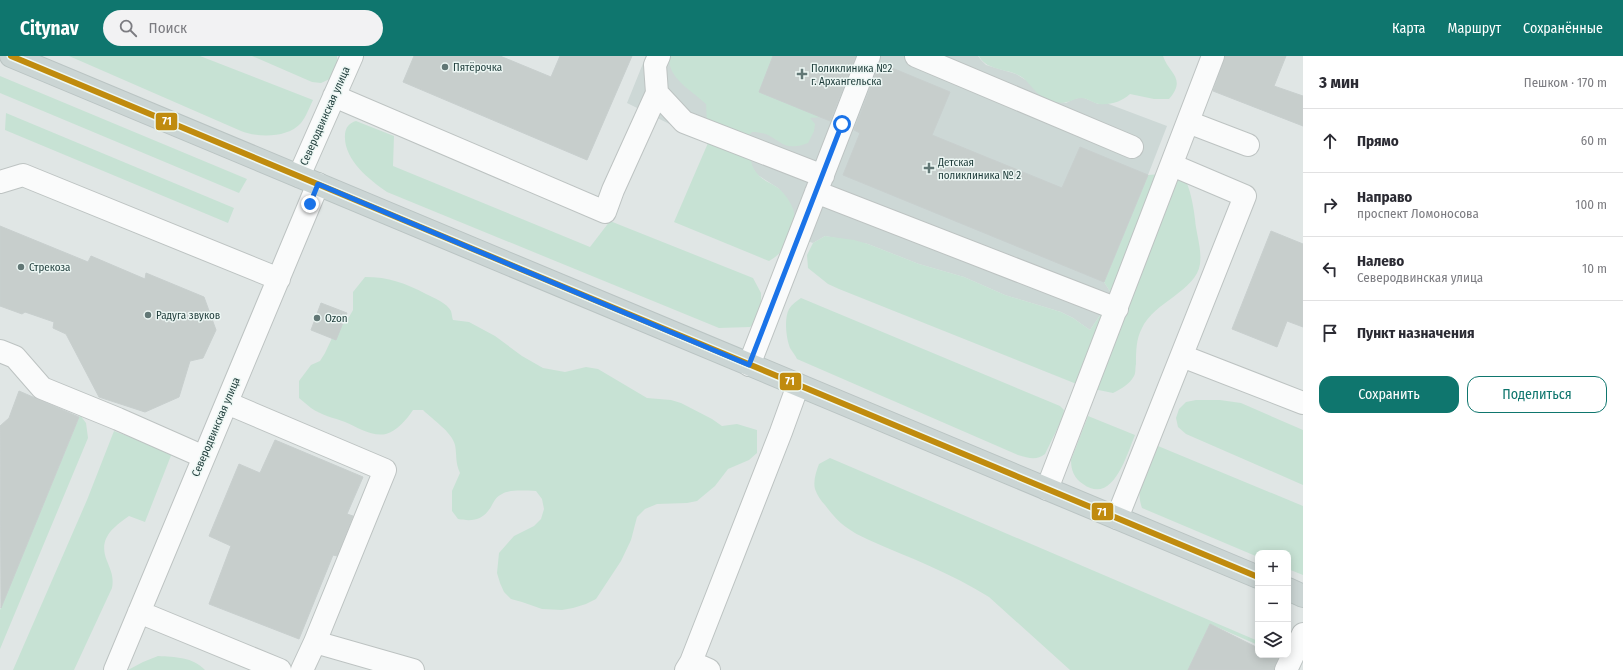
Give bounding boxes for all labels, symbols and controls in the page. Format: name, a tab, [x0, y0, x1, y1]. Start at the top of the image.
search box	[103, 10, 383, 46]
text: Citynav	[20, 17, 79, 40]
icon: search	[117, 17, 139, 39]
text: Поиск	[149, 19, 187, 37]
text: Карта	[1392, 20, 1425, 37]
text: Маршрут	[1447, 20, 1501, 37]
text: Сохранённые	[1523, 20, 1603, 37]
place label: Пятёрочка	[453, 61, 502, 74]
marker: Пятёрочка	[440, 62, 450, 72]
place label: Поликлиника №2 г. Архангельска	[811, 62, 892, 88]
street label: Северодвинская улица	[297, 65, 353, 167]
marker: Поликлиника №2 г. Архангельска	[796, 68, 808, 80]
text: 3 мин	[1319, 72, 1359, 93]
text: Пешком · 170 m	[1524, 75, 1607, 90]
line badge: 71	[155, 112, 178, 131]
text: 71	[162, 115, 172, 128]
route start	[833, 115, 851, 133]
icon: ahead	[1319, 130, 1341, 152]
text: Прямо	[1357, 132, 1399, 150]
text: 60 m	[1581, 133, 1607, 148]
place label: Детская поликлиника № 2	[937, 156, 1021, 182]
marker: Детская поликлиника № 2	[923, 162, 935, 174]
text: Направо	[1357, 188, 1412, 206]
icon: right	[1319, 194, 1341, 216]
route end	[301, 195, 319, 213]
text: 100 m	[1575, 197, 1607, 212]
text: проспект Ломоносова	[1357, 206, 1479, 221]
text: Налево	[1357, 252, 1404, 270]
icon: left	[1319, 258, 1341, 280]
place label: Стрекоза	[29, 261, 71, 274]
text: 10 m	[1582, 261, 1607, 276]
marker: Стрекоза	[16, 262, 26, 272]
text: Северодвинская улица	[1357, 270, 1483, 285]
place label: Радуга звуков	[156, 309, 220, 322]
marker: Радуга звуков	[143, 310, 153, 320]
place label: Ozon	[325, 312, 348, 325]
marker: Ozon	[312, 313, 322, 323]
icon: arrive	[1319, 322, 1341, 344]
text: Пункт назначения	[1357, 324, 1475, 342]
line badge: 71	[779, 372, 802, 391]
street label: Северодвинская улица	[189, 375, 243, 479]
text: 71	[785, 375, 795, 388]
button: Сохранить	[1319, 376, 1459, 413]
button: Поделиться	[1467, 376, 1607, 413]
line badge: 71	[1091, 502, 1114, 521]
text: 71	[1097, 506, 1107, 519]
map controls	[1255, 550, 1291, 658]
button: +	[1255, 550, 1291, 586]
button: −	[1255, 586, 1291, 622]
button: layers	[1255, 622, 1291, 658]

